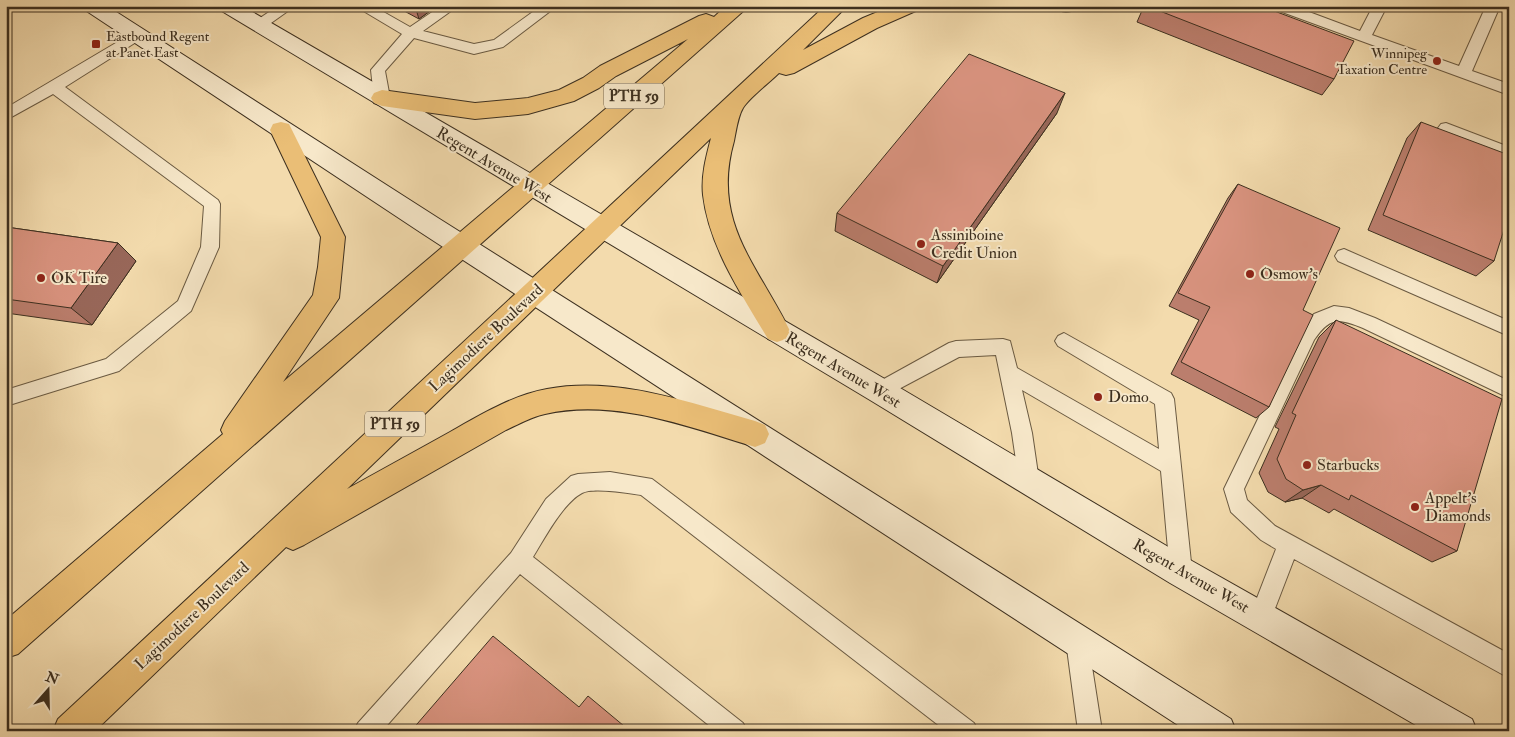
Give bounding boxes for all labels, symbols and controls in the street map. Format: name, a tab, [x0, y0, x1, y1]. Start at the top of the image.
place label: Eastbound Regent at Panet East	[106, 28, 210, 61]
marker: Eastbound Regent at Panet East	[90, 38, 102, 50]
place label: Winnipeg Taxation Centre	[1337, 45, 1428, 78]
marker: Winnipeg Taxation Centre	[1431, 55, 1443, 67]
road number: PTH 59	[604, 84, 664, 108]
street label: Regent Avenue West	[433, 123, 555, 207]
place label: Assiniboine Credit Union	[930, 225, 1017, 263]
marker: Assiniboine Credit Union	[915, 238, 927, 250]
place label: Osmow's	[1260, 264, 1318, 284]
place label: OK Tire	[51, 268, 107, 288]
marker: Osmow's	[1244, 268, 1256, 280]
marker: OK Tire	[35, 272, 47, 284]
street label: Lagimodiere Boulevard	[425, 280, 548, 396]
street label: Regent Avenue West	[782, 328, 904, 412]
place label: Domo	[1108, 387, 1149, 407]
marker: Domo	[1092, 391, 1104, 403]
road number: PTH 59	[365, 412, 425, 436]
place label: Starbucks	[1317, 455, 1379, 475]
marker: Starbucks	[1301, 459, 1313, 471]
place label: Appelt's Diamonds	[1424, 488, 1490, 526]
marker: Appelt's Diamonds	[1409, 501, 1421, 513]
street label: Regent Avenue West	[1129, 535, 1253, 617]
street label: Lagimodiere Boulevard	[131, 558, 254, 674]
north arrow	[22, 664, 72, 714]
text: N	[43, 668, 62, 689]

